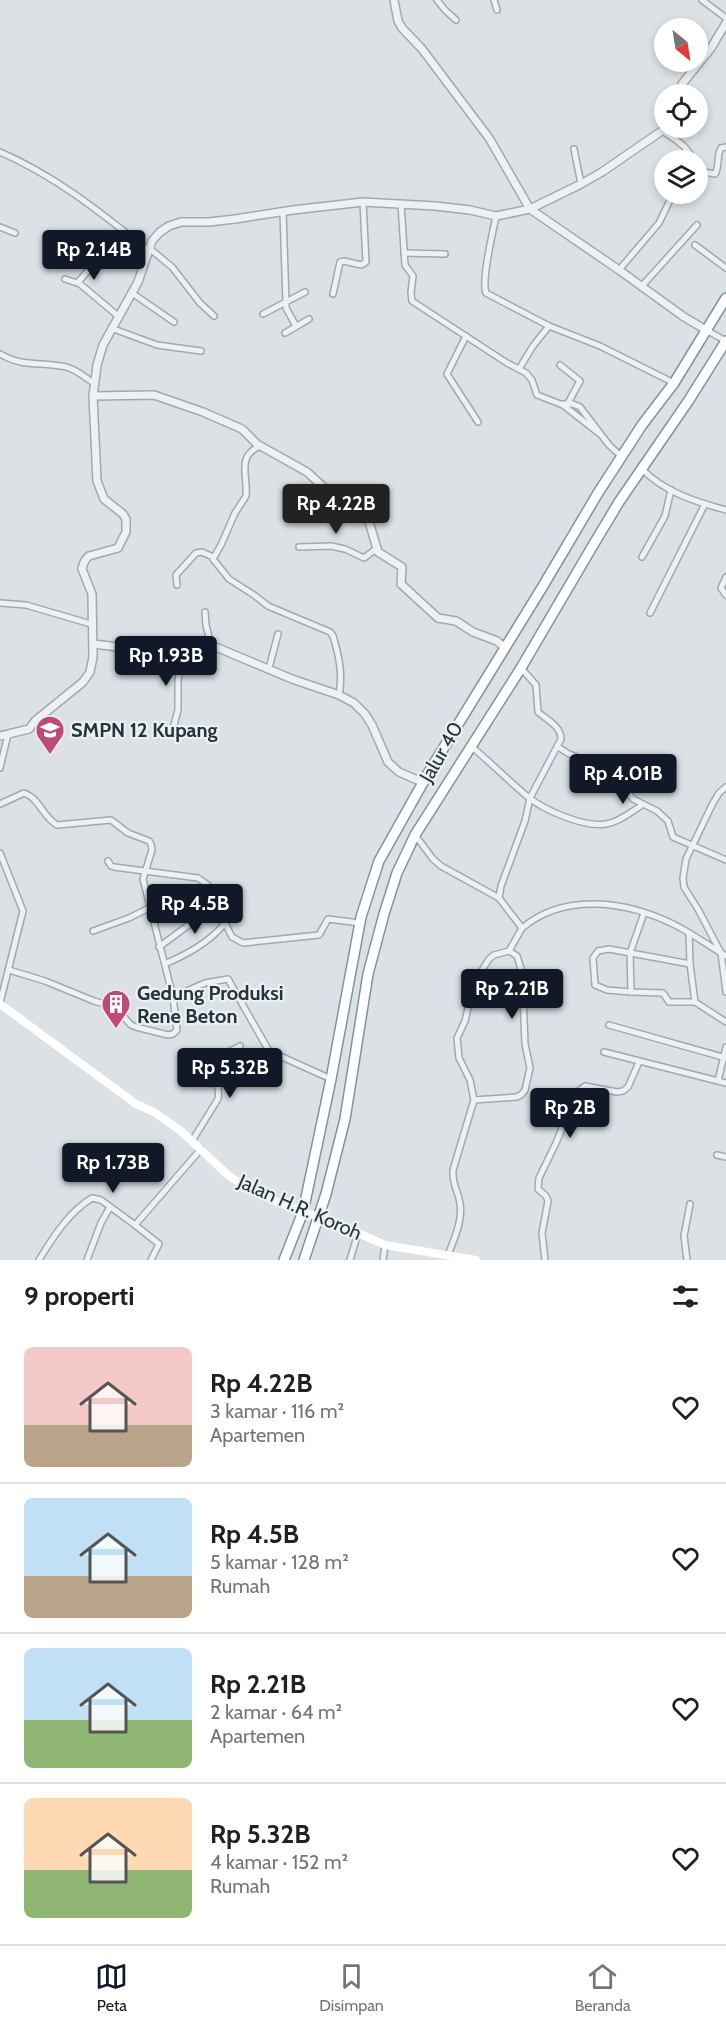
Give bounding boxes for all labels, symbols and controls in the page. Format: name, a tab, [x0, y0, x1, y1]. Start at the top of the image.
north arrow	[654, 18, 708, 72]
map controls	[654, 18, 708, 204]
button: locate	[654, 84, 708, 138]
button: layers	[654, 150, 708, 204]
pin: Rp 2.14B	[32, 230, 156, 281]
text: Rp 2.14B	[56, 237, 132, 261]
pin: Rp 4.22B	[274, 484, 398, 535]
text: Rp 4.22B	[297, 491, 375, 515]
pin: Rp 1.93B	[104, 636, 228, 687]
text: Rp 1.93B	[129, 643, 203, 667]
school or university icon: SMPN 12 Kupang	[34, 714, 66, 756]
street label: Jalur 40	[414, 717, 468, 787]
place label: SMPN 12 Kupang	[71, 718, 218, 742]
pin: Rp 4.01B	[561, 754, 685, 805]
text: Rp 4.01B	[584, 761, 663, 785]
pin: Rp 4.5B	[140, 884, 250, 935]
text: Rp 4.5B	[161, 891, 229, 915]
pin: Rp 2.21B	[450, 969, 574, 1020]
text: Rp 2.21B	[475, 976, 549, 1000]
place label: Gedung Produksi Rene Beton	[137, 981, 284, 1028]
building icon: Gedung Produksi Rene Beton	[100, 988, 132, 1030]
pin: Rp 5.32B	[168, 1048, 292, 1099]
text: Rp 5.32B	[191, 1055, 269, 1079]
pin: Rp 2B	[528, 1088, 612, 1139]
text: Rp 2B	[544, 1095, 596, 1119]
pin: Rp 1.73B	[51, 1143, 175, 1194]
text: Rp 1.73B	[76, 1150, 150, 1174]
street label: Jalan H.R. Koroh	[233, 1169, 366, 1245]
text: 9 properti	[24, 1280, 135, 1312]
icon: filters	[669, 1280, 702, 1313]
text: Rp 4.22B	[210, 1367, 313, 1399]
icon: home	[72, 1371, 144, 1443]
icon: heart	[669, 1391, 702, 1424]
text: 3 kamar · 116 m²	[210, 1399, 344, 1423]
text: Apartemen	[210, 1423, 305, 1447]
text: Rp 4.5B	[210, 1518, 299, 1550]
icon: home	[72, 1522, 144, 1594]
icon: heart	[669, 1542, 702, 1575]
text: 5 kamar · 128 m²	[210, 1550, 349, 1574]
text: Rumah	[210, 1574, 270, 1598]
text: Rp 2.21B	[210, 1668, 306, 1700]
icon: home	[72, 1672, 144, 1744]
icon: heart	[669, 1692, 702, 1725]
text: 2 kamar · 64 m²	[210, 1700, 342, 1724]
text: Apartemen	[210, 1724, 305, 1748]
text: Rp 5.32B	[210, 1818, 311, 1850]
icon: home	[72, 1822, 144, 1894]
icon: heart	[669, 1842, 702, 1875]
text: 4 kamar · 152 m²	[210, 1850, 348, 1874]
text: Rumah	[210, 1874, 270, 1898]
tab: Peta	[95, 1960, 128, 2015]
tab: Disimpan	[319, 1960, 384, 2015]
tab: Beranda	[575, 1960, 631, 2015]

